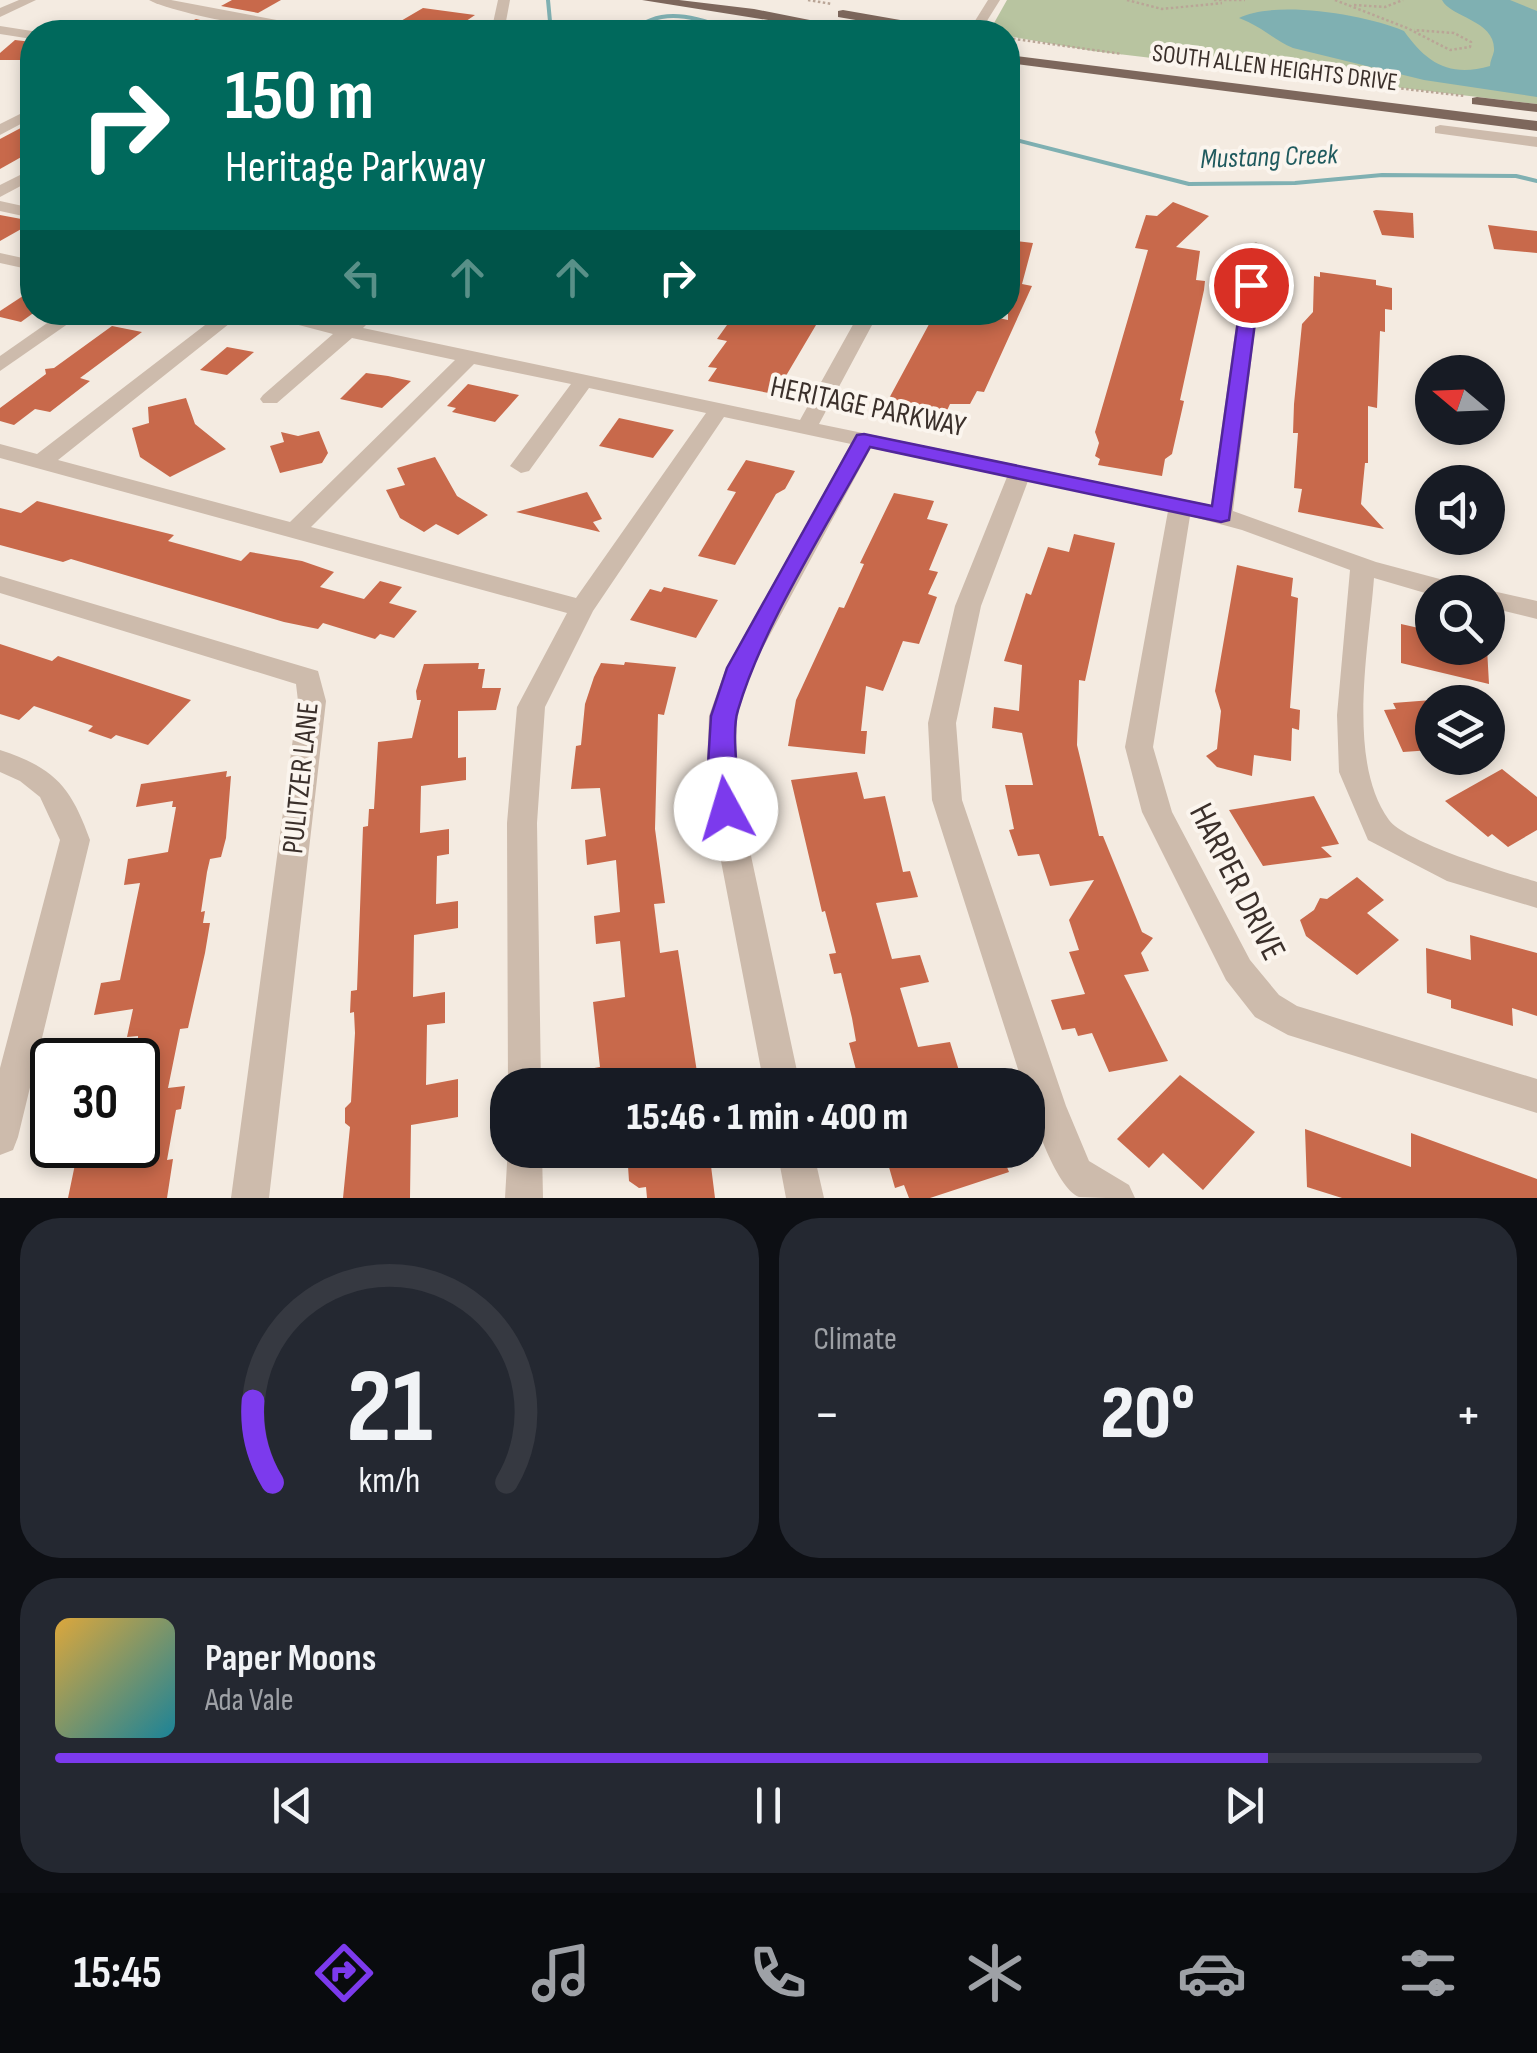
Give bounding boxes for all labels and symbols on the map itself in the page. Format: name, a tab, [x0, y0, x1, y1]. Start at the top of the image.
street label: SOUTH ALLEN HEIGHTS DRIVE	[1151, 38, 1399, 98]
water label: Mustang Creek	[1200, 138, 1340, 176]
pin	[1209, 243, 1294, 328]
north arrow	[1415, 355, 1505, 445]
street label: HERITAGE PARKWAY	[767, 369, 969, 445]
street label: PULITZER LANE	[275, 700, 327, 856]
position arrow	[674, 757, 778, 861]
street label: HARPER DRIVE	[1179, 796, 1295, 968]
speed limit sign: 30	[30, 1038, 160, 1168]

